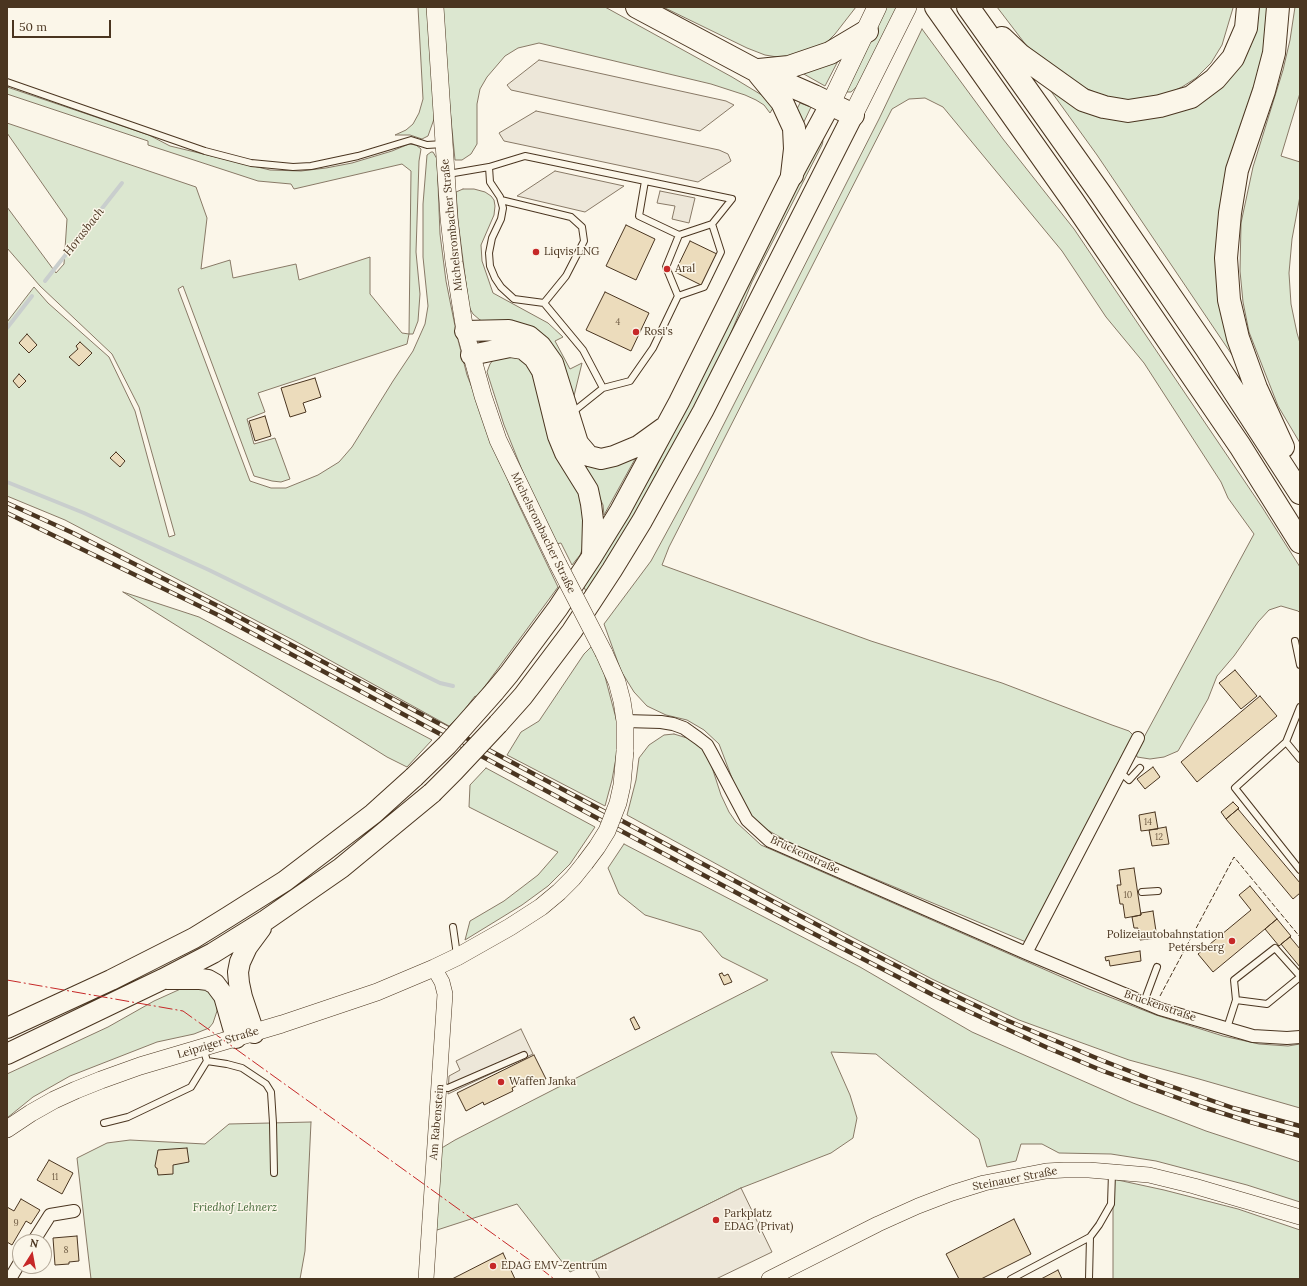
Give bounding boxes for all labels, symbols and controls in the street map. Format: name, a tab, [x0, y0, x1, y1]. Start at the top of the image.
scale bar	[14, 12, 113, 38]
text: 50 m	[19, 19, 47, 34]
street label: Michelsrombacher Straße	[438, 158, 466, 292]
water label: Horasbach	[61, 205, 107, 259]
place label: Liqvis LNG	[544, 245, 599, 259]
marker: Liqvis LNG	[531, 247, 541, 257]
place label: Aral	[675, 262, 695, 276]
marker: Aral	[662, 264, 672, 274]
house number: 4	[616, 317, 620, 327]
place label: Rosi's	[644, 325, 673, 339]
marker: Rosi's	[631, 327, 641, 337]
street label: Michelsrombacher Straße	[508, 470, 578, 596]
house number: 14	[1144, 817, 1152, 827]
house number: 12	[1155, 832, 1163, 842]
street label: Brückenstraße	[768, 833, 842, 877]
house number: 10	[1124, 890, 1132, 900]
place label: Polizeiautobahnstation Petersberg	[1107, 928, 1224, 954]
marker: Polizeiautobahnstation Petersberg	[1227, 936, 1237, 946]
street label: Brückenstraße	[1122, 987, 1198, 1025]
street label: Leipziger Straße	[176, 1024, 260, 1062]
place label: Waffen Janka	[509, 1075, 576, 1089]
marker: Waffen Janka	[496, 1077, 506, 1087]
street label: Am Rabenstein	[427, 1083, 447, 1161]
street label: Steinauer Straße	[971, 1164, 1059, 1194]
house number: 11	[52, 1172, 58, 1182]
park label: Friedhof Lehnerz	[193, 1201, 277, 1215]
place label: Parkplatz EDAG (Privat)	[724, 1207, 793, 1233]
marker: Parkplatz EDAG (Privat)	[711, 1215, 721, 1225]
house number: 9	[13, 1218, 19, 1228]
north arrow	[12, 1234, 52, 1274]
text: N	[29, 1236, 40, 1251]
house number: 8	[63, 1245, 69, 1255]
place label: EDAG EMV-Zentrum	[501, 1259, 607, 1273]
marker: EDAG EMV-Zentrum	[488, 1261, 498, 1271]

